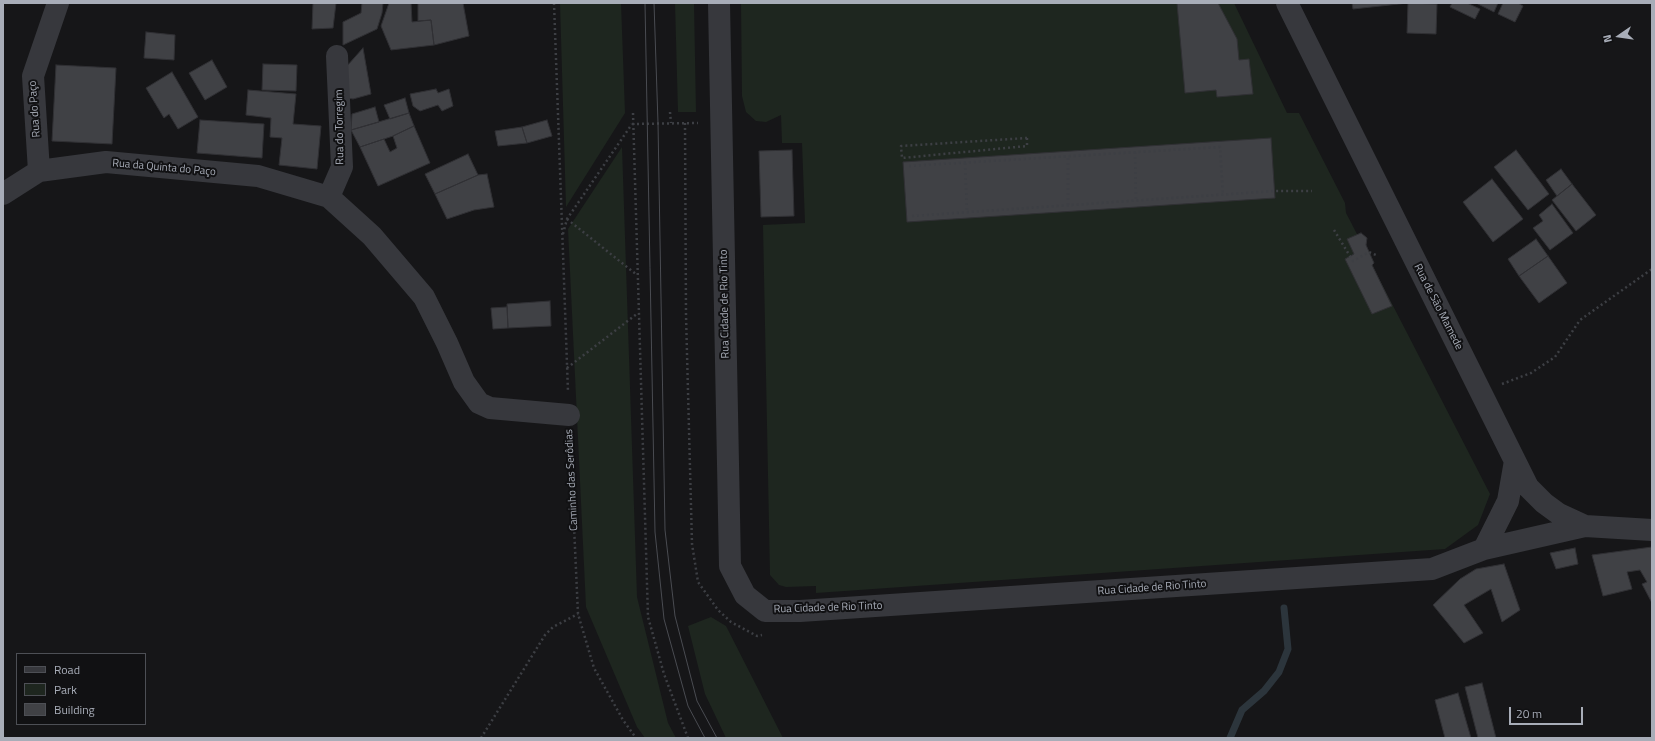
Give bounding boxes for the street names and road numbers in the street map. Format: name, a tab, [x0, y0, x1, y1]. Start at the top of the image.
street label: Rua do Paço	[26, 80, 44, 138]
street label: Rua do Torregim	[333, 89, 347, 165]
street label: Rua da Quinta do Paço	[112, 157, 216, 179]
street label: Rua Cidade de Rio Tinto	[717, 249, 733, 359]
street label: Rua de São Mamede	[1411, 262, 1465, 352]
street label: Caminho das Serôdias	[563, 429, 581, 531]
street label: Rua Cidade de Rio Tinto	[1097, 578, 1207, 598]
street label: Rua Cidade de Rio Tinto	[773, 600, 883, 616]

